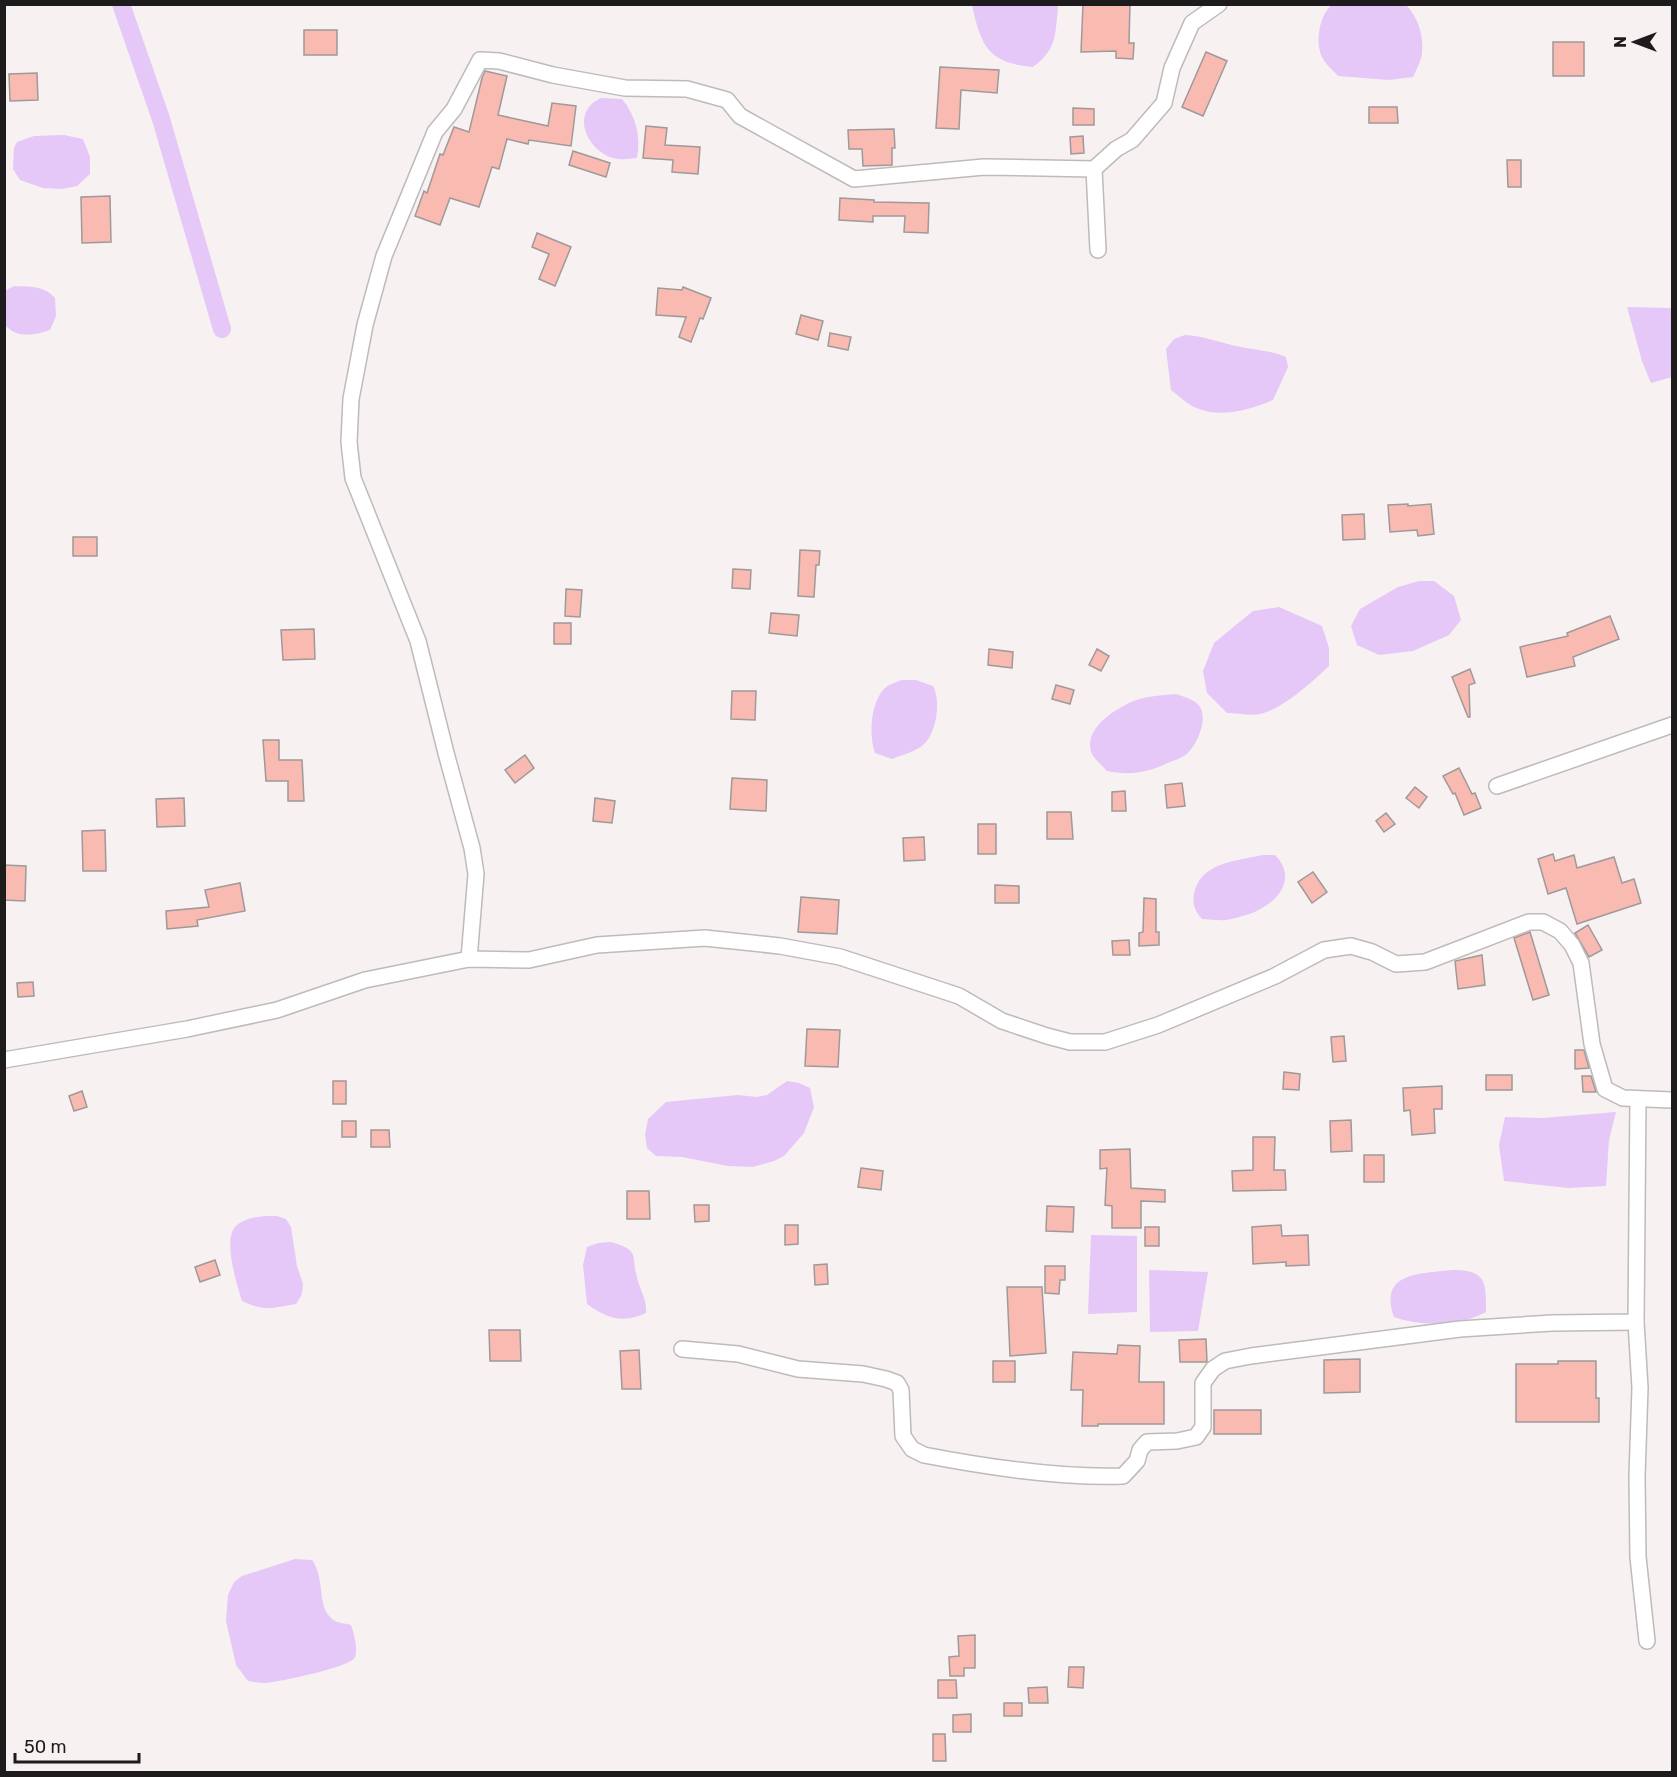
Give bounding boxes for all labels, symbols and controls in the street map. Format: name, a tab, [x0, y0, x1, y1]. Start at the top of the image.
north arrow	[1605, 12, 1665, 72]
text: N	[1611, 36, 1630, 48]
scale bar	[15, 1726, 140, 1764]
text: 50 m	[24, 1736, 67, 1758]

